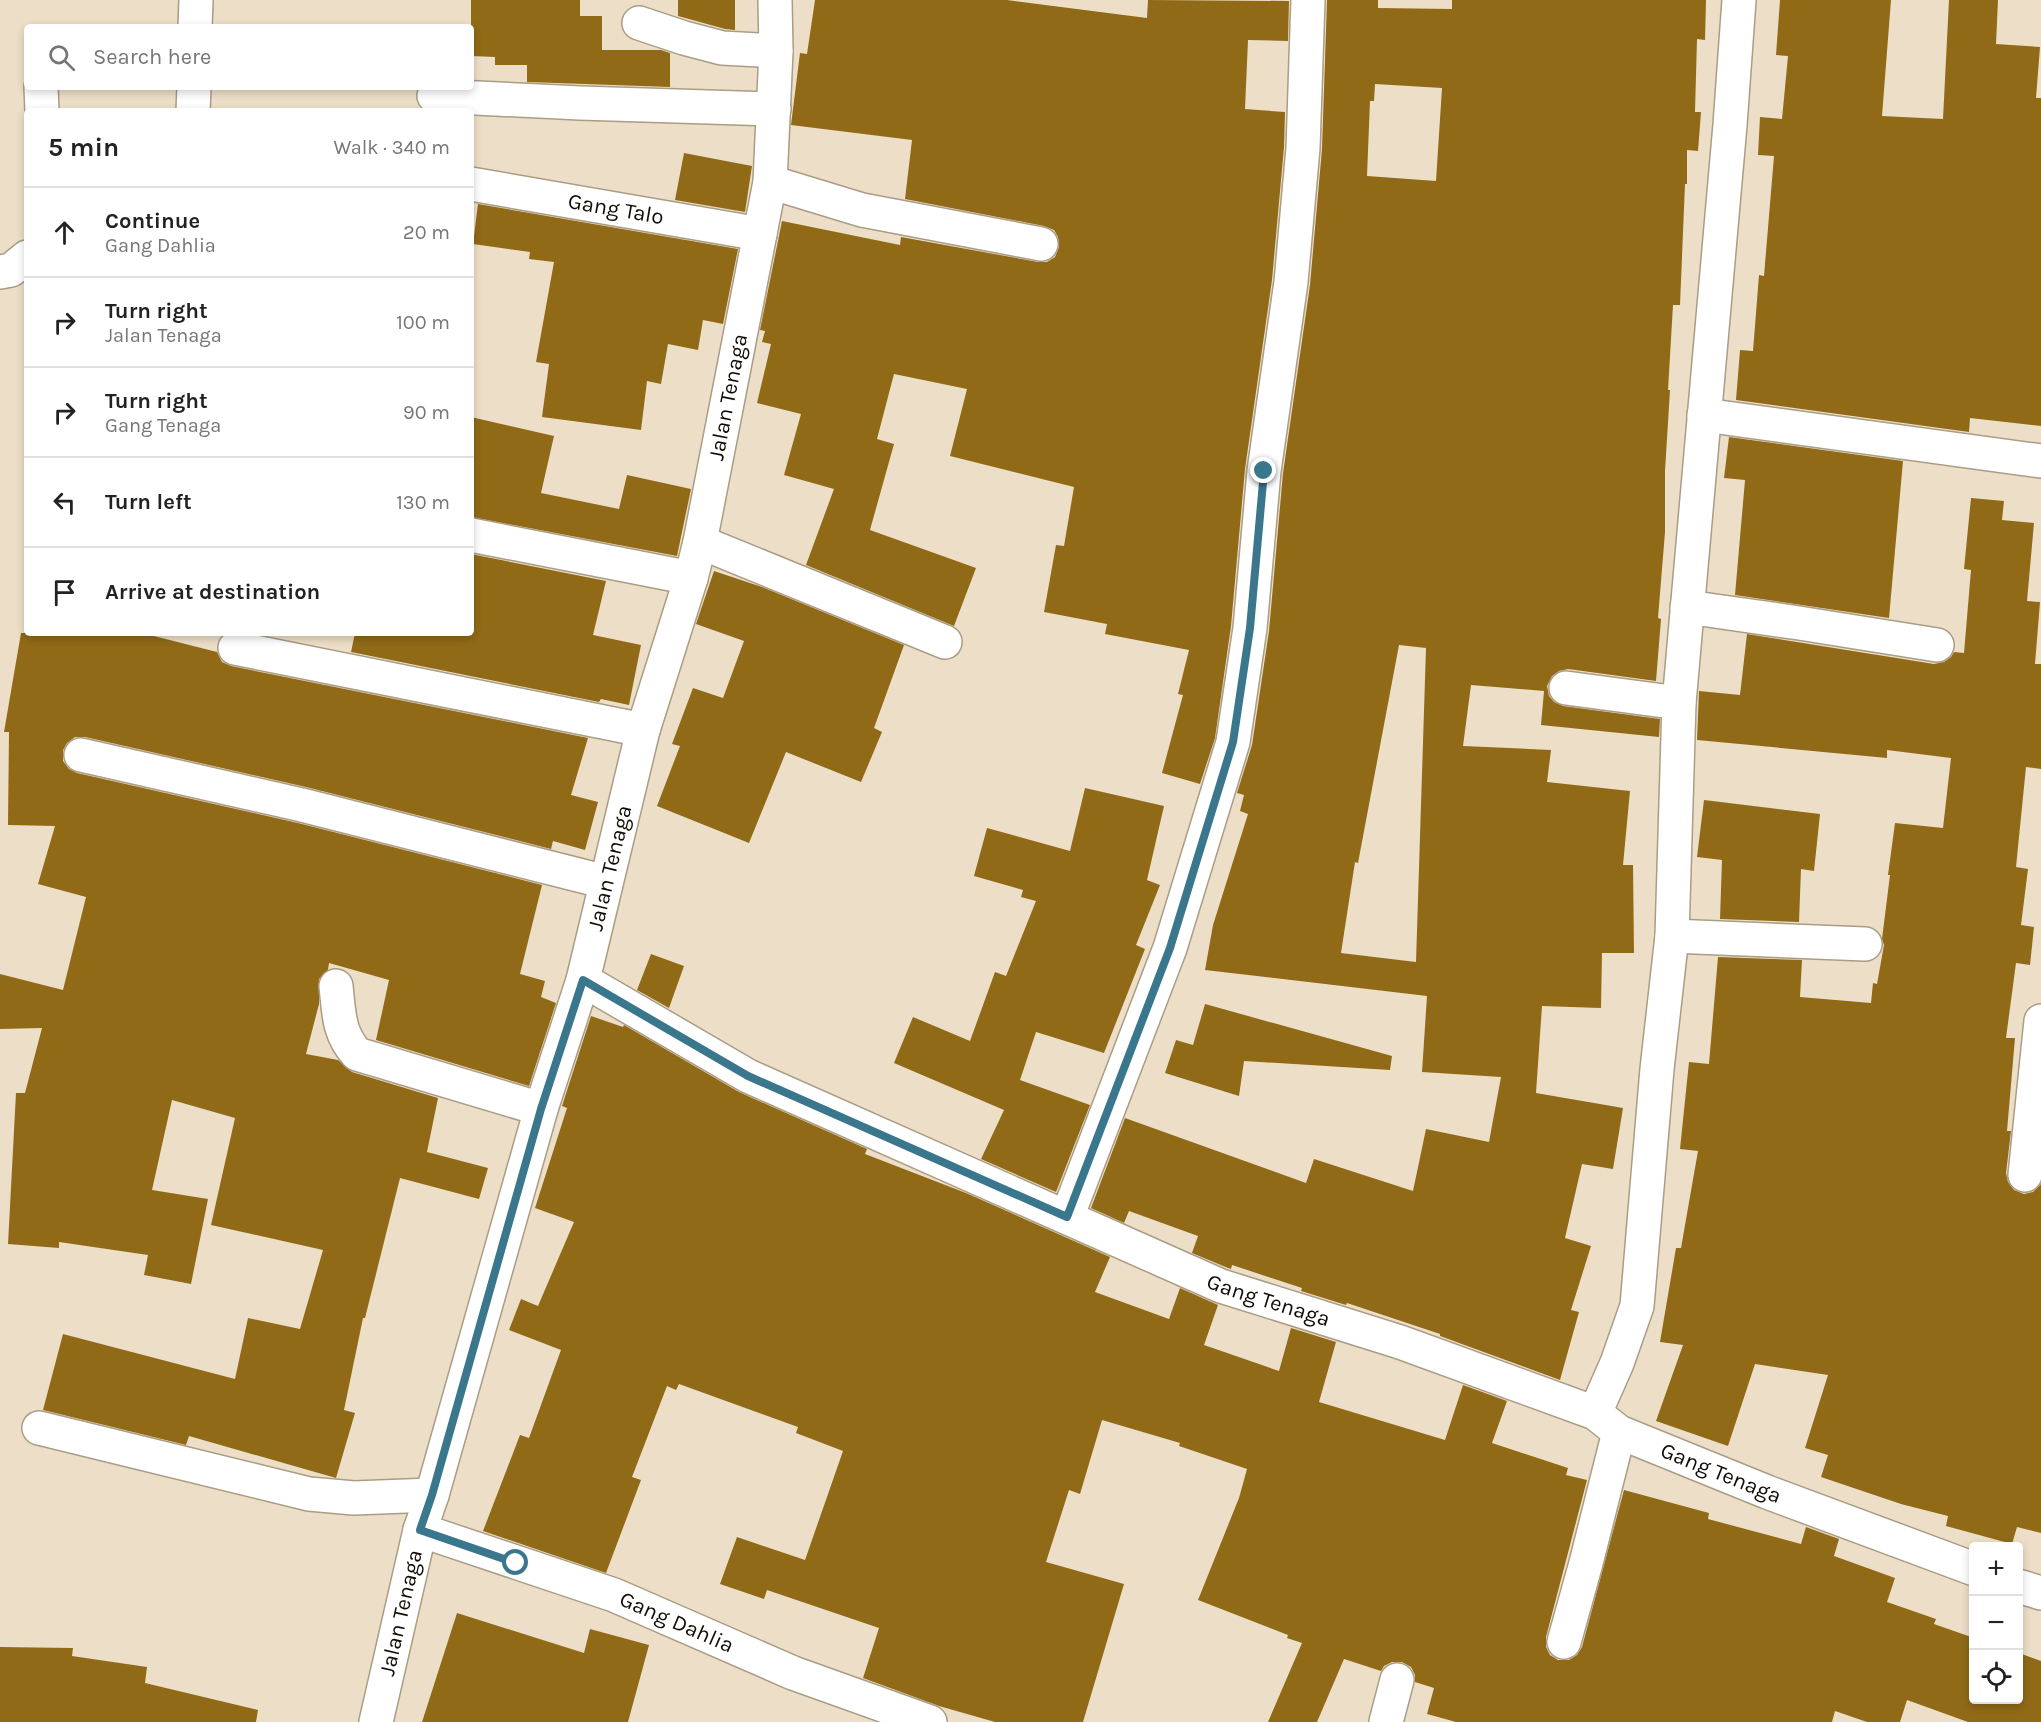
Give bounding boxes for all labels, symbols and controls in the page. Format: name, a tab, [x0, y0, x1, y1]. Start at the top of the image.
search box	[24, 24, 474, 90]
icon: search	[45, 41, 78, 74]
text: Search here	[93, 44, 211, 70]
text: 5 min	[48, 132, 119, 163]
text: Walk · 340 m	[334, 136, 450, 159]
street label: Gang Talo	[566, 188, 666, 230]
text: Continue	[105, 208, 200, 234]
icon: ahead	[48, 216, 81, 249]
text: 20 m	[403, 221, 450, 244]
text: Gang Dahlia	[105, 234, 216, 257]
text: Turn right	[105, 298, 208, 324]
icon: right	[48, 306, 81, 339]
text: 100 m	[396, 311, 450, 334]
text: Jalan Tenaga	[105, 324, 222, 347]
street label: Jalan Tenaga	[703, 332, 753, 463]
text: Turn right	[105, 388, 208, 414]
icon: right	[48, 396, 81, 429]
text: 90 m	[403, 401, 450, 424]
text: Gang Tenaga	[105, 414, 221, 437]
route end	[1250, 457, 1276, 483]
icon: left	[48, 486, 81, 519]
text: Turn left	[105, 489, 192, 515]
text: 130 m	[396, 491, 450, 514]
icon: arrive	[48, 576, 81, 609]
text: Arrive at destination	[105, 579, 320, 605]
street label: Jalan Tenaga	[582, 802, 638, 933]
street label: Gang Tenaga	[1203, 1268, 1333, 1332]
street label: Gang Tenaga	[1657, 1437, 1785, 1509]
map controls	[1969, 1542, 2023, 1704]
button: +	[1969, 1542, 2023, 1596]
street label: Jalan Tenaga	[374, 1547, 428, 1678]
route start	[502, 1549, 528, 1575]
street label: Gang Dahlia	[616, 1586, 738, 1659]
button: −	[1969, 1596, 2023, 1650]
button: locate	[1969, 1650, 2023, 1704]

